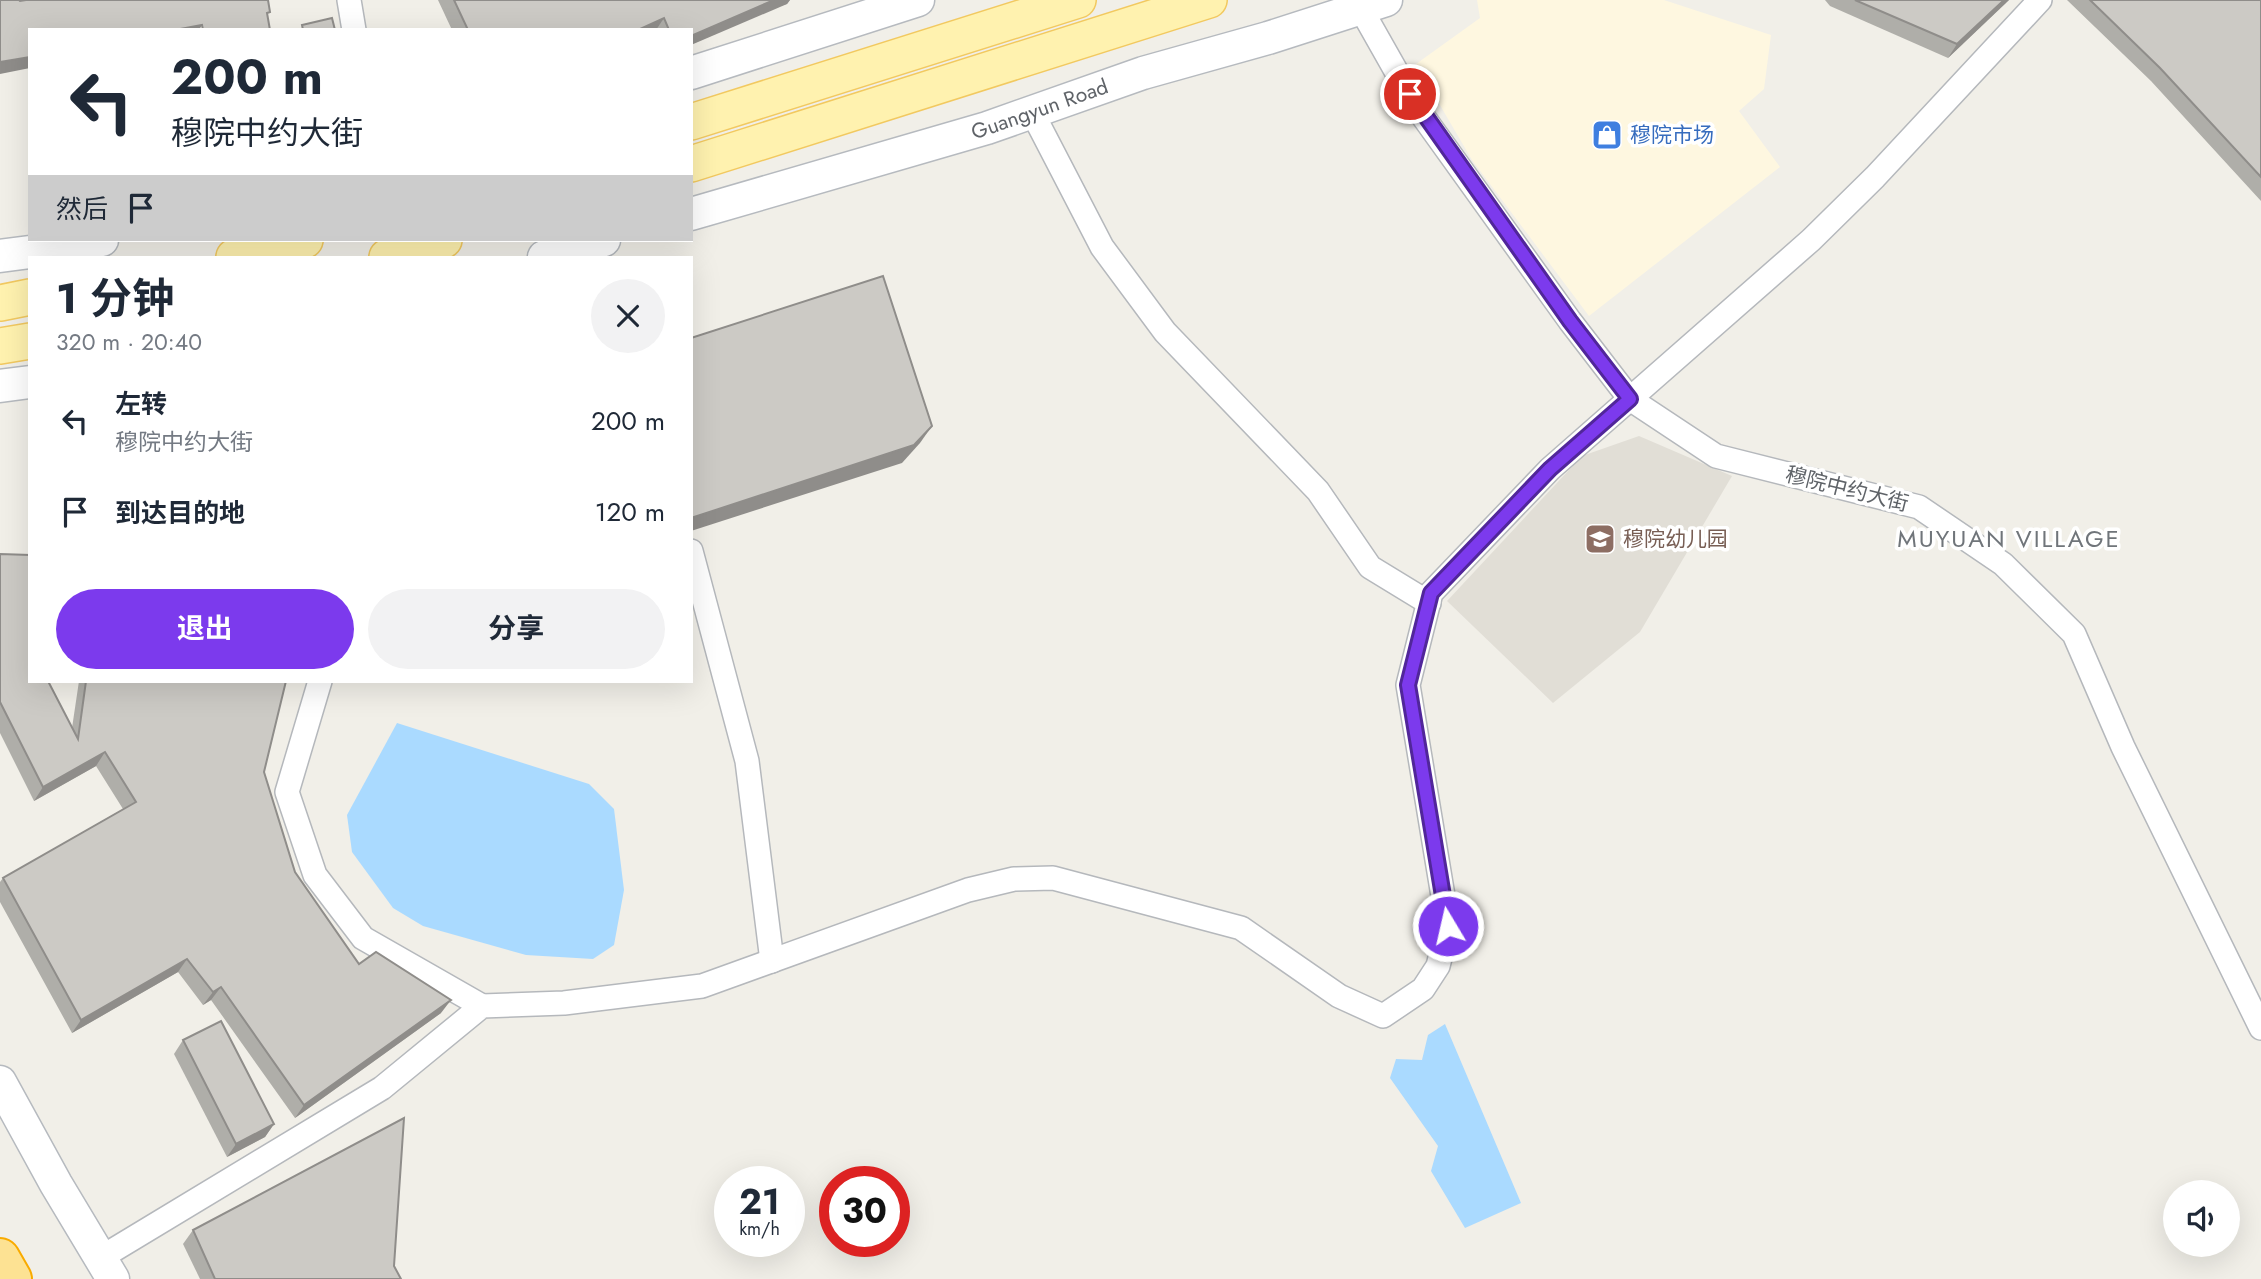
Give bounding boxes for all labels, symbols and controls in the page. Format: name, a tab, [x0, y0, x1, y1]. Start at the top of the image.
text: 200 m	[171, 42, 323, 112]
icon: left	[56, 56, 147, 147]
pin	[1380, 64, 1440, 124]
street label: Guangyun Road	[968, 71, 1112, 147]
icon: arrive	[1391, 75, 1429, 113]
text: 穆院中约大街	[171, 110, 363, 156]
shop icon: 穆院市场	[1590, 118, 1624, 152]
place label: 穆院市场	[1630, 120, 1714, 150]
icon: arrive	[122, 189, 160, 227]
text: 然后	[56, 190, 108, 228]
text: 1 分钟	[56, 268, 174, 329]
button: close	[591, 279, 665, 353]
text: 320 m · 20:40	[56, 325, 202, 359]
text: 左转	[115, 385, 167, 423]
icon: left	[56, 402, 94, 440]
text: 200 m	[591, 402, 665, 440]
text: 穆院中约大街	[115, 425, 253, 459]
street label: 穆院中约大街	[1782, 459, 1912, 519]
icon: arrive	[56, 493, 94, 531]
text: 120 m	[595, 493, 665, 531]
text: 到达目的地	[115, 494, 245, 532]
district label: MUYUAN VILLAGE	[1897, 521, 2121, 556]
school or university icon: 穆院幼儿园	[1583, 522, 1617, 556]
place label: 穆院幼儿园	[1623, 524, 1728, 554]
button: 退出	[56, 589, 354, 669]
button: 分享	[368, 589, 665, 669]
position arrow	[1411, 889, 1485, 963]
speed limit sign: 30	[819, 1166, 910, 1257]
text: 21	[739, 1177, 780, 1227]
map controls	[2163, 1180, 2240, 1257]
button: sound	[2163, 1180, 2240, 1257]
text: km/h	[739, 1216, 780, 1242]

